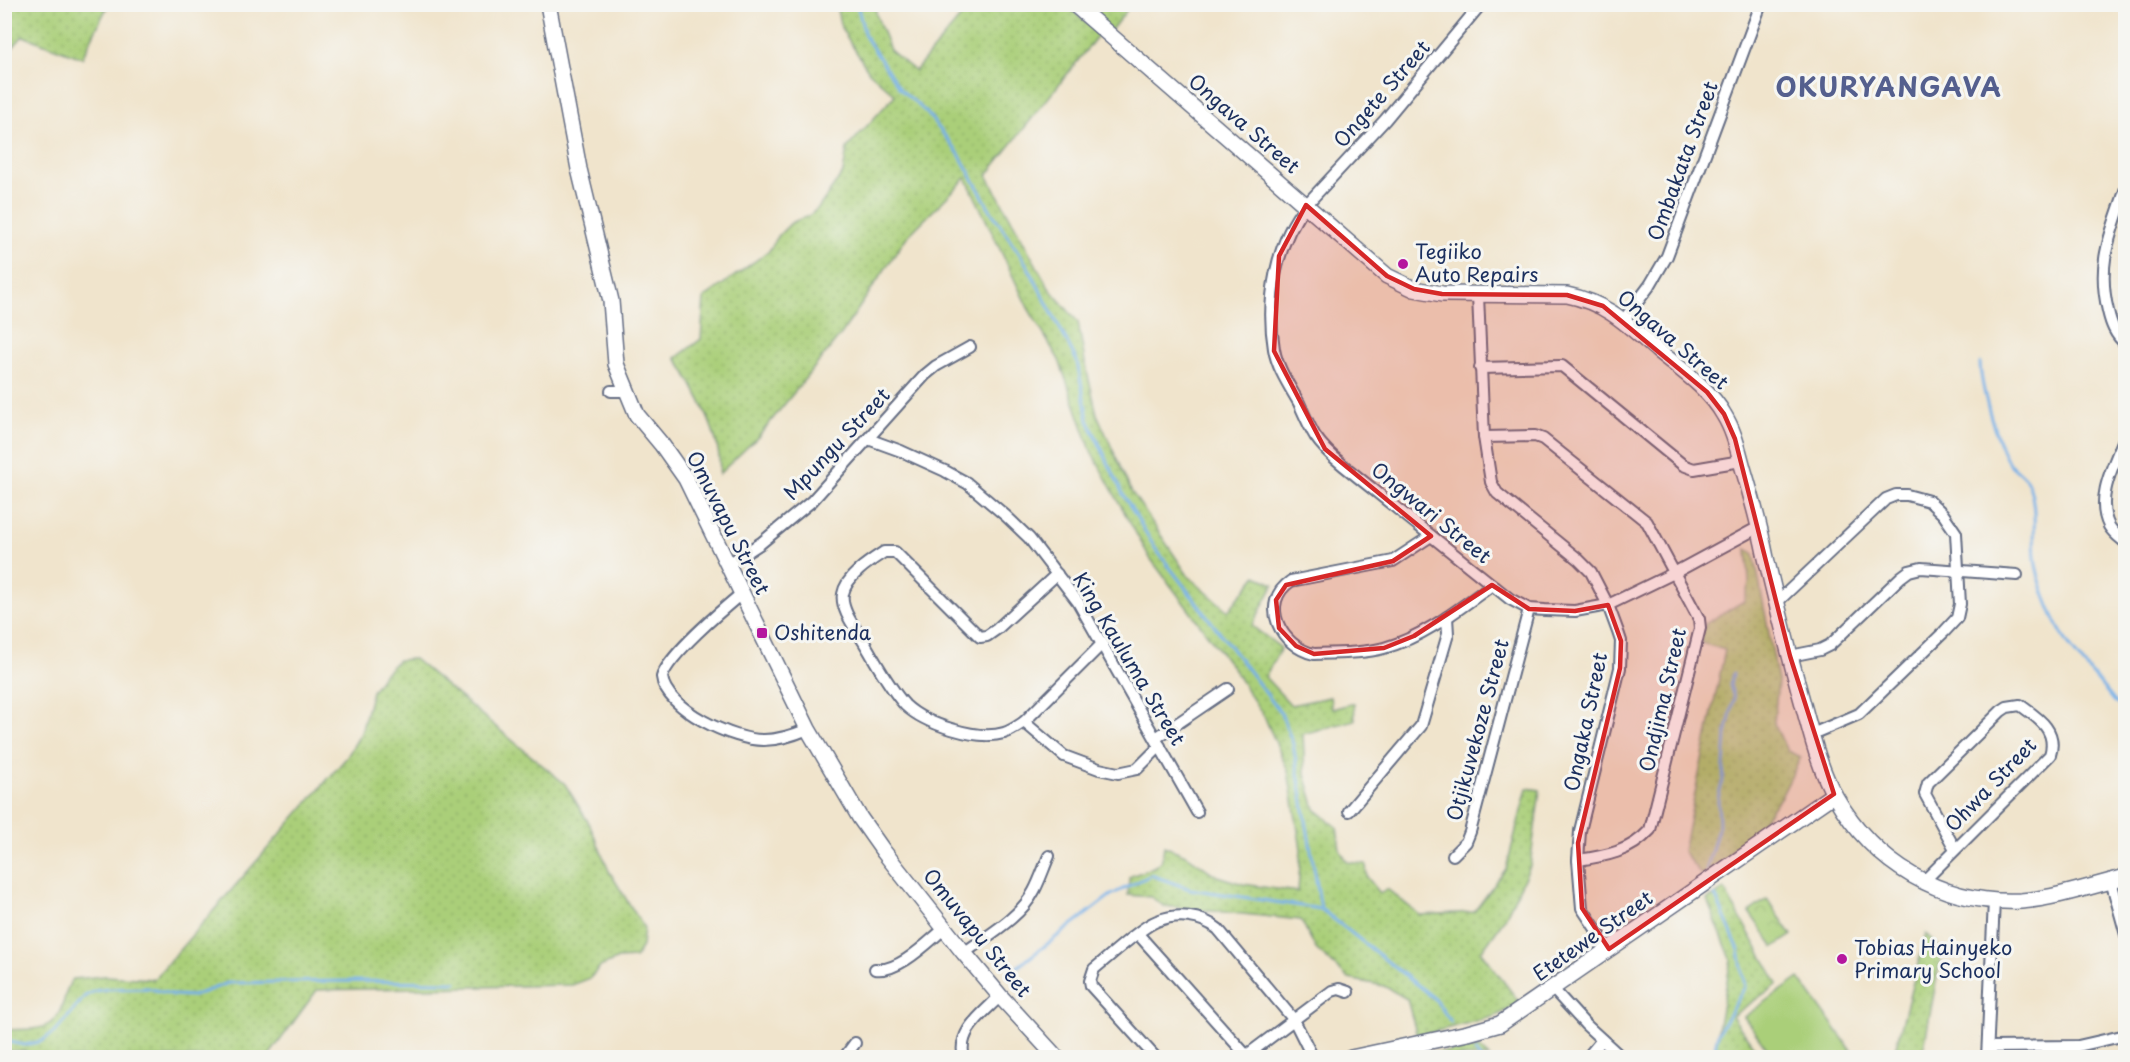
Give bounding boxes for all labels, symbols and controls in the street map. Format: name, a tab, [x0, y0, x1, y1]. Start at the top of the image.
street label: Ongete Street	[1326, 33, 1437, 154]
street label: Ongava Street	[1182, 66, 1307, 180]
district label: OKURYANGAVA	[1775, 67, 2003, 106]
street label: Ombakata Street	[1639, 77, 1725, 245]
place label: Tegiiko Auto Repairs	[1415, 236, 1538, 289]
marker: Tegiiko Auto Repairs	[1396, 257, 1410, 271]
street label: Ongava Street	[1611, 282, 1736, 396]
street label: Mpungu Street	[776, 380, 897, 506]
street label: Omuvapu Street	[680, 445, 778, 600]
street label: Ongwari Street	[1365, 454, 1498, 570]
street label: King Kauluma Street	[1066, 566, 1194, 751]
place label: Oshitenda	[774, 617, 872, 647]
street label: Ondjima Street	[1631, 625, 1693, 775]
marker: Oshitenda	[755, 626, 769, 640]
street label: Otjikuvekoze Street	[1438, 635, 1516, 824]
street label: Ongaka Street	[1556, 650, 1614, 794]
street label: Ohwa Street	[1937, 730, 2043, 838]
street label: Omuvapu Street	[916, 862, 1039, 1003]
street label: Etetewe Street	[1526, 883, 1659, 988]
place label: Tobias Hainyeko Primary School	[1854, 932, 2012, 985]
marker: Tobias Hainyeko Primary School	[1835, 952, 1849, 966]

